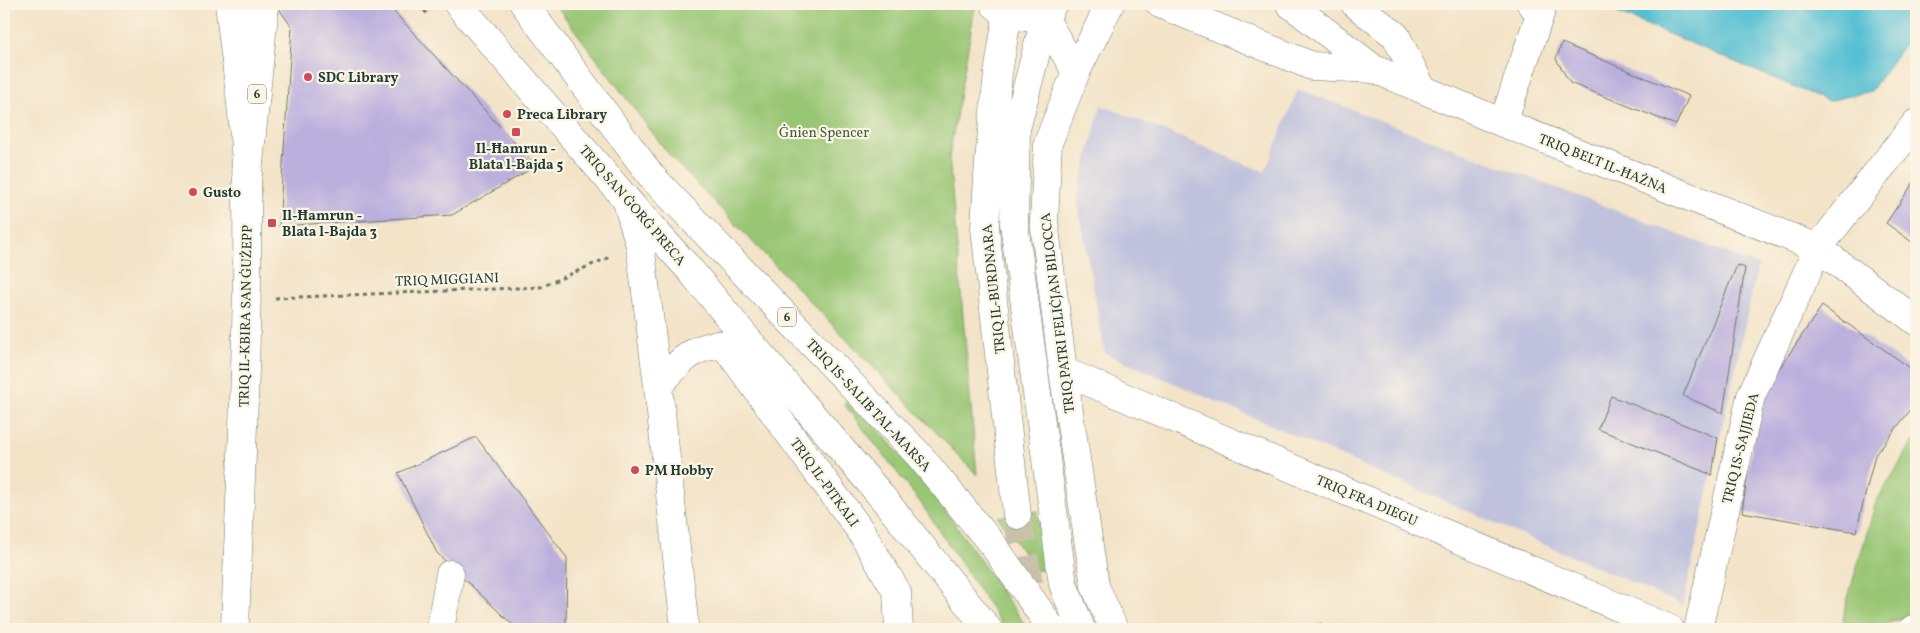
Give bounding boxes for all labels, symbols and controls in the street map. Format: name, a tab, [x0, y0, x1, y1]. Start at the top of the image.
place label: SDC Library	[318, 69, 399, 88]
marker: SDC Library	[302, 71, 314, 83]
road number: 6	[248, 85, 266, 104]
place label: Preca Library	[517, 106, 607, 125]
marker: Preca Library	[501, 108, 513, 120]
park label: Ġnien Spencer	[779, 124, 869, 143]
marker: Il-Ħamrun - Blata l-Bajda 5	[510, 126, 522, 138]
street label: TRIQ BELT IL-ĦAŻNA	[1535, 130, 1670, 199]
place label: Il-Ħamrun - Blata l-Bajda 5	[469, 140, 563, 175]
street label: TRIQ SAN ĠORĠ PRECA	[574, 142, 690, 270]
place label: Gusto	[203, 184, 241, 203]
marker: Gusto	[187, 186, 199, 198]
place label: Il-Ħamrun - Blata l-Bajda 3	[282, 207, 377, 242]
street label: TRIQ PATRI FELIĊJAN BILOCCA	[1037, 211, 1080, 414]
marker: Il-Ħamrun - Blata l-Bajda 3	[266, 217, 278, 229]
street label: TRIQ IL-BURDNARA	[978, 223, 1011, 355]
street label: TRIQ IL-KBIRA SAN ĠUŻEPP	[235, 225, 258, 407]
street label: TRIQ MIGGIANI	[395, 269, 499, 292]
road number: 6	[778, 308, 796, 326]
street label: TRIQ IS-SALIB TAL-MARSA	[801, 335, 935, 477]
street label: TRIQ IS-SAJJIEDA	[1718, 391, 1764, 506]
street label: TRIQ IL-PITKALI	[785, 435, 863, 531]
place label: PM Hobby	[645, 462, 714, 481]
marker: PM Hobby	[629, 464, 641, 476]
street label: TRIQ FRA DIEGU	[1313, 471, 1420, 531]

